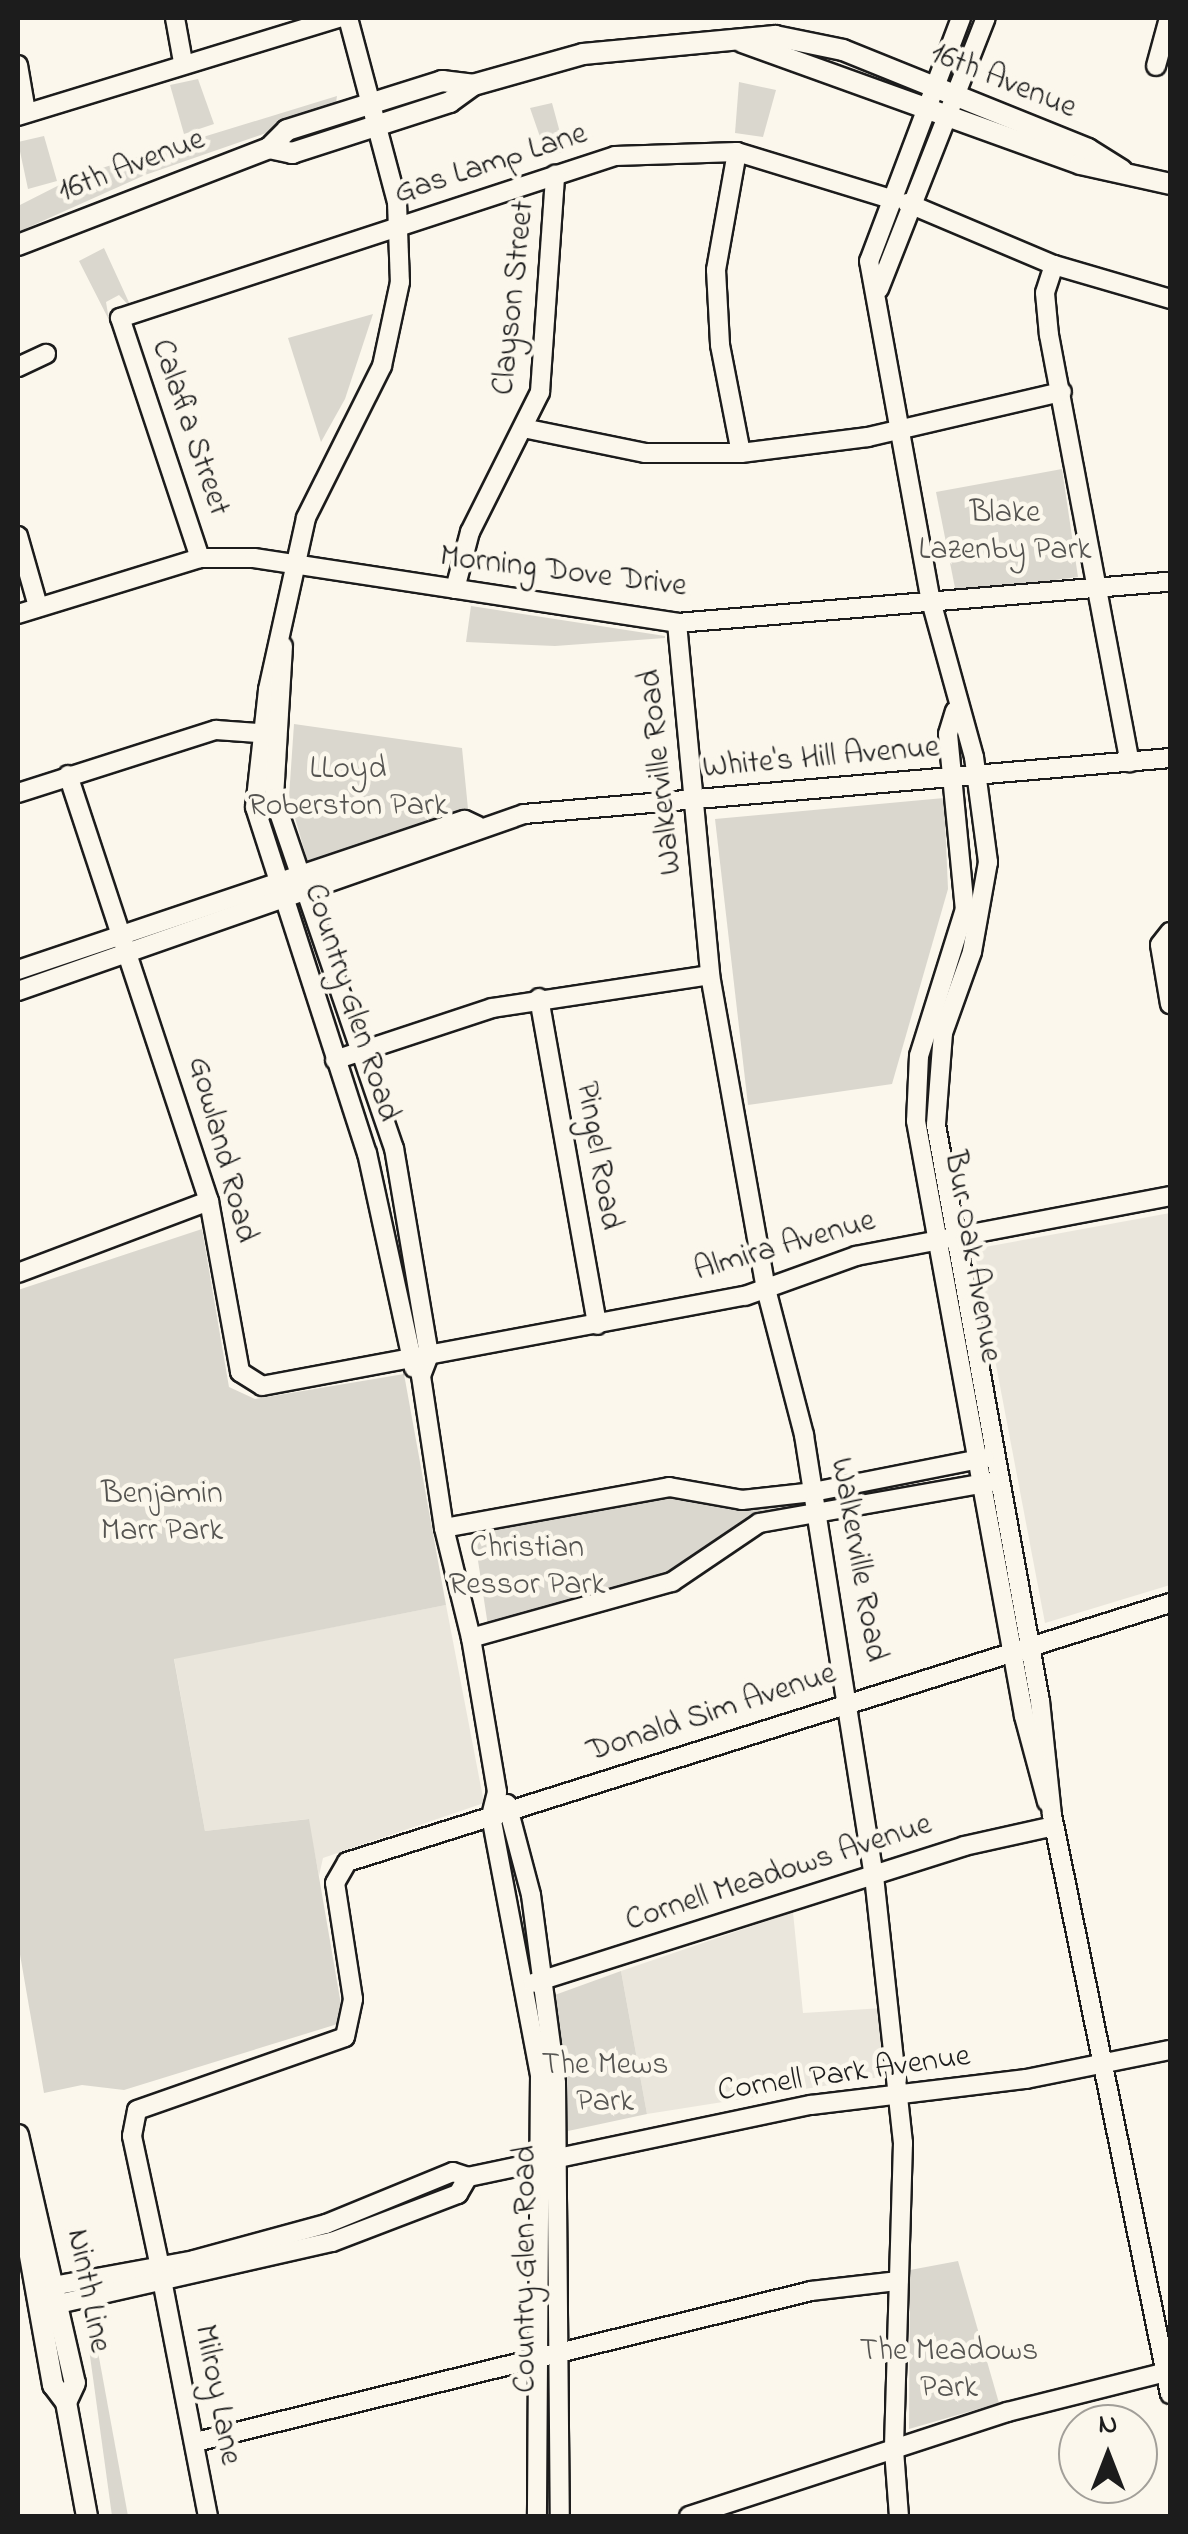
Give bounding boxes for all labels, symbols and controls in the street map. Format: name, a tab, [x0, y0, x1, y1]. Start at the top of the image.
street label: 16th Avenue	[924, 35, 1082, 129]
street label: Gas Lamp Lane	[390, 116, 592, 214]
street label: 16th Avenue	[53, 122, 211, 212]
street label: Clayson Street	[486, 199, 544, 397]
street label: Calafia Street	[141, 335, 237, 521]
park label: Blake Lazenby Park	[918, 496, 1092, 571]
street label: Morning Dove Drive	[437, 539, 689, 607]
street label: Walkerville Road	[632, 667, 692, 877]
street label: White's Hill Avenue	[701, 730, 941, 788]
park label: LLoyd Roberston Park	[248, 752, 448, 827]
street label: Country Glen Road	[293, 879, 407, 1127]
street label: Gowland Road	[178, 1053, 264, 1247]
street label: Pingel Road	[565, 1079, 629, 1233]
street label: Bur Oak Avenue	[934, 1148, 1008, 1366]
street label: Almira Avenue	[690, 1203, 880, 1291]
street label: Walkerville Road	[820, 1455, 894, 1665]
park label: Benjamin Marr Park	[101, 1477, 223, 1552]
park label: Christian Ressor Park	[449, 1531, 605, 1606]
street label: Donald Sim Avenue	[583, 1656, 841, 1772]
street label: Cornell Meadows Avenue	[621, 1806, 937, 1942]
street label: Cornell Park Avenue	[715, 2038, 973, 2112]
park label: The Mews Park	[542, 2048, 668, 2123]
street label: Country Glen Road	[508, 2145, 546, 2393]
street label: Ninth Line	[56, 2226, 118, 2356]
street label: Milroy Lane	[184, 2322, 248, 2468]
park label: The Meadows Park	[860, 2334, 1038, 2409]
north arrow	[1058, 2404, 1158, 2504]
text: N	[1099, 2405, 1117, 2446]

